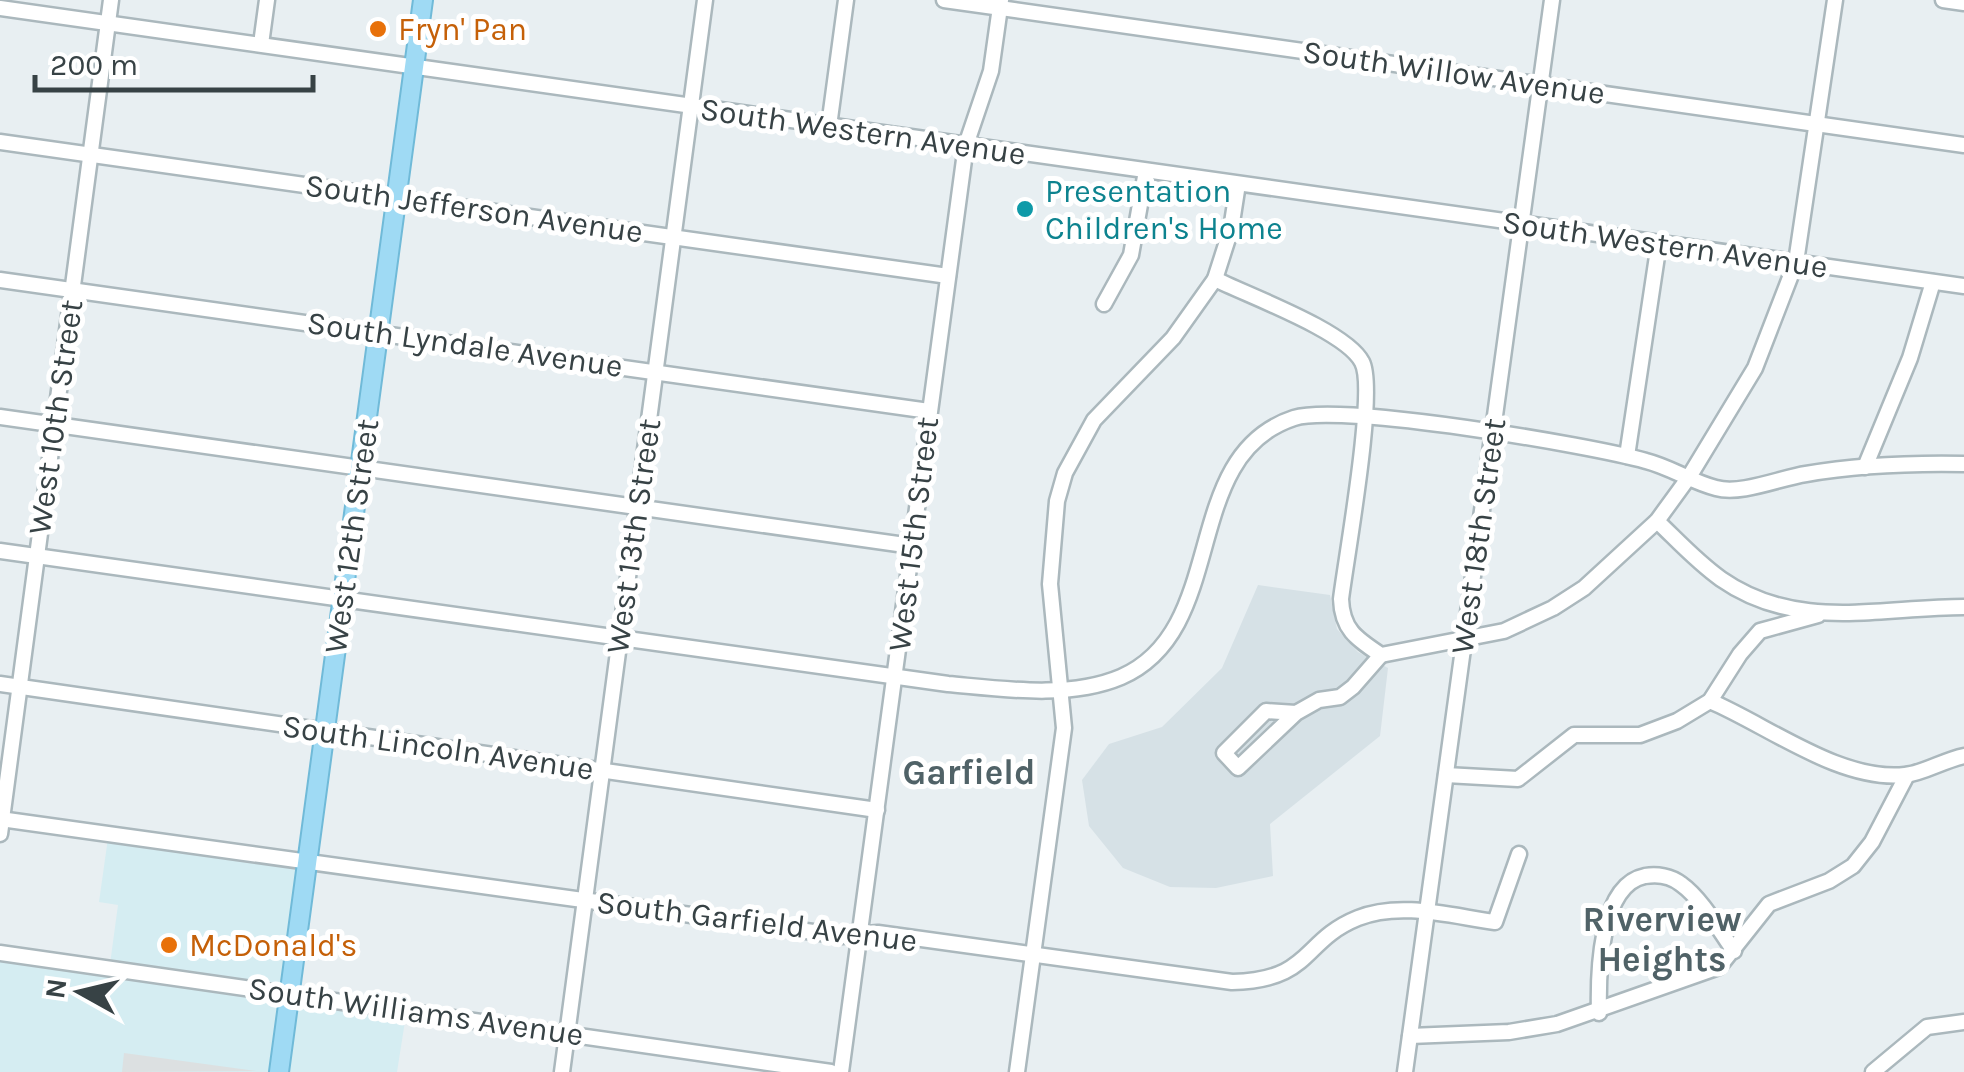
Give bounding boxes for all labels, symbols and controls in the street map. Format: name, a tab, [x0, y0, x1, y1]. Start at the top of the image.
place label: Fryn' Pan	[398, 11, 527, 48]
marker: Fryn' Pan	[367, 18, 389, 40]
scale bar	[35, 30, 312, 92]
street label: South Willow Avenue	[1300, 33, 1607, 112]
text: 200 m	[50, 47, 138, 83]
street label: South Western Avenue	[698, 90, 1028, 173]
street label: South Jefferson Avenue	[303, 166, 645, 251]
place label: Presentation Children's Home	[1045, 173, 1283, 247]
marker: Presentation Children's Home	[1014, 198, 1036, 220]
street label: South Western Avenue	[1500, 203, 1830, 286]
street label: West 10th Street	[21, 297, 90, 537]
street label: South Lyndale Avenue	[305, 304, 625, 385]
street label: West 15th Street	[881, 415, 946, 653]
street label: West 12th Street	[317, 416, 386, 656]
street label: West 13th Street	[599, 416, 668, 656]
street label: West 18th Street	[1444, 416, 1513, 656]
street label: South Lincoln Avenue	[280, 707, 596, 788]
district label: Garfield	[903, 752, 1035, 793]
street label: South Garfield Avenue	[595, 883, 919, 960]
district label: Riverview Heights	[1582, 899, 1742, 981]
place label: McDonald's	[189, 927, 357, 964]
marker: McDonald's	[158, 934, 180, 956]
north arrow	[30, 942, 130, 1042]
street label: South Williams Avenue	[246, 970, 586, 1053]
text: N	[38, 976, 73, 1001]

